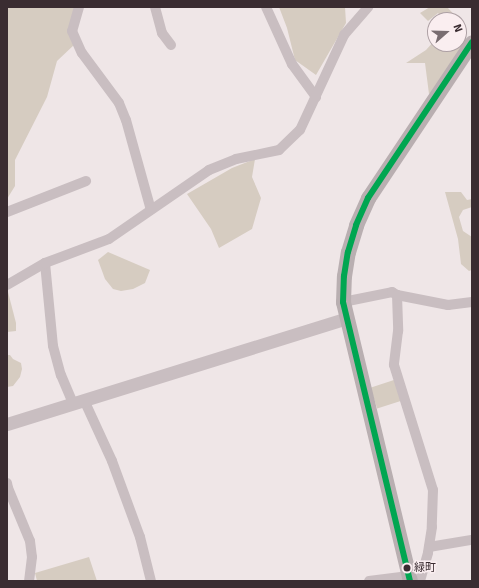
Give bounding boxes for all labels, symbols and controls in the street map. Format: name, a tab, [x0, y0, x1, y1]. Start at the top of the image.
north arrow	[427, 12, 467, 52]
text: N	[450, 22, 465, 34]
place label: 緑町	[414, 561, 436, 575]
marker: 緑町	[402, 563, 412, 573]

